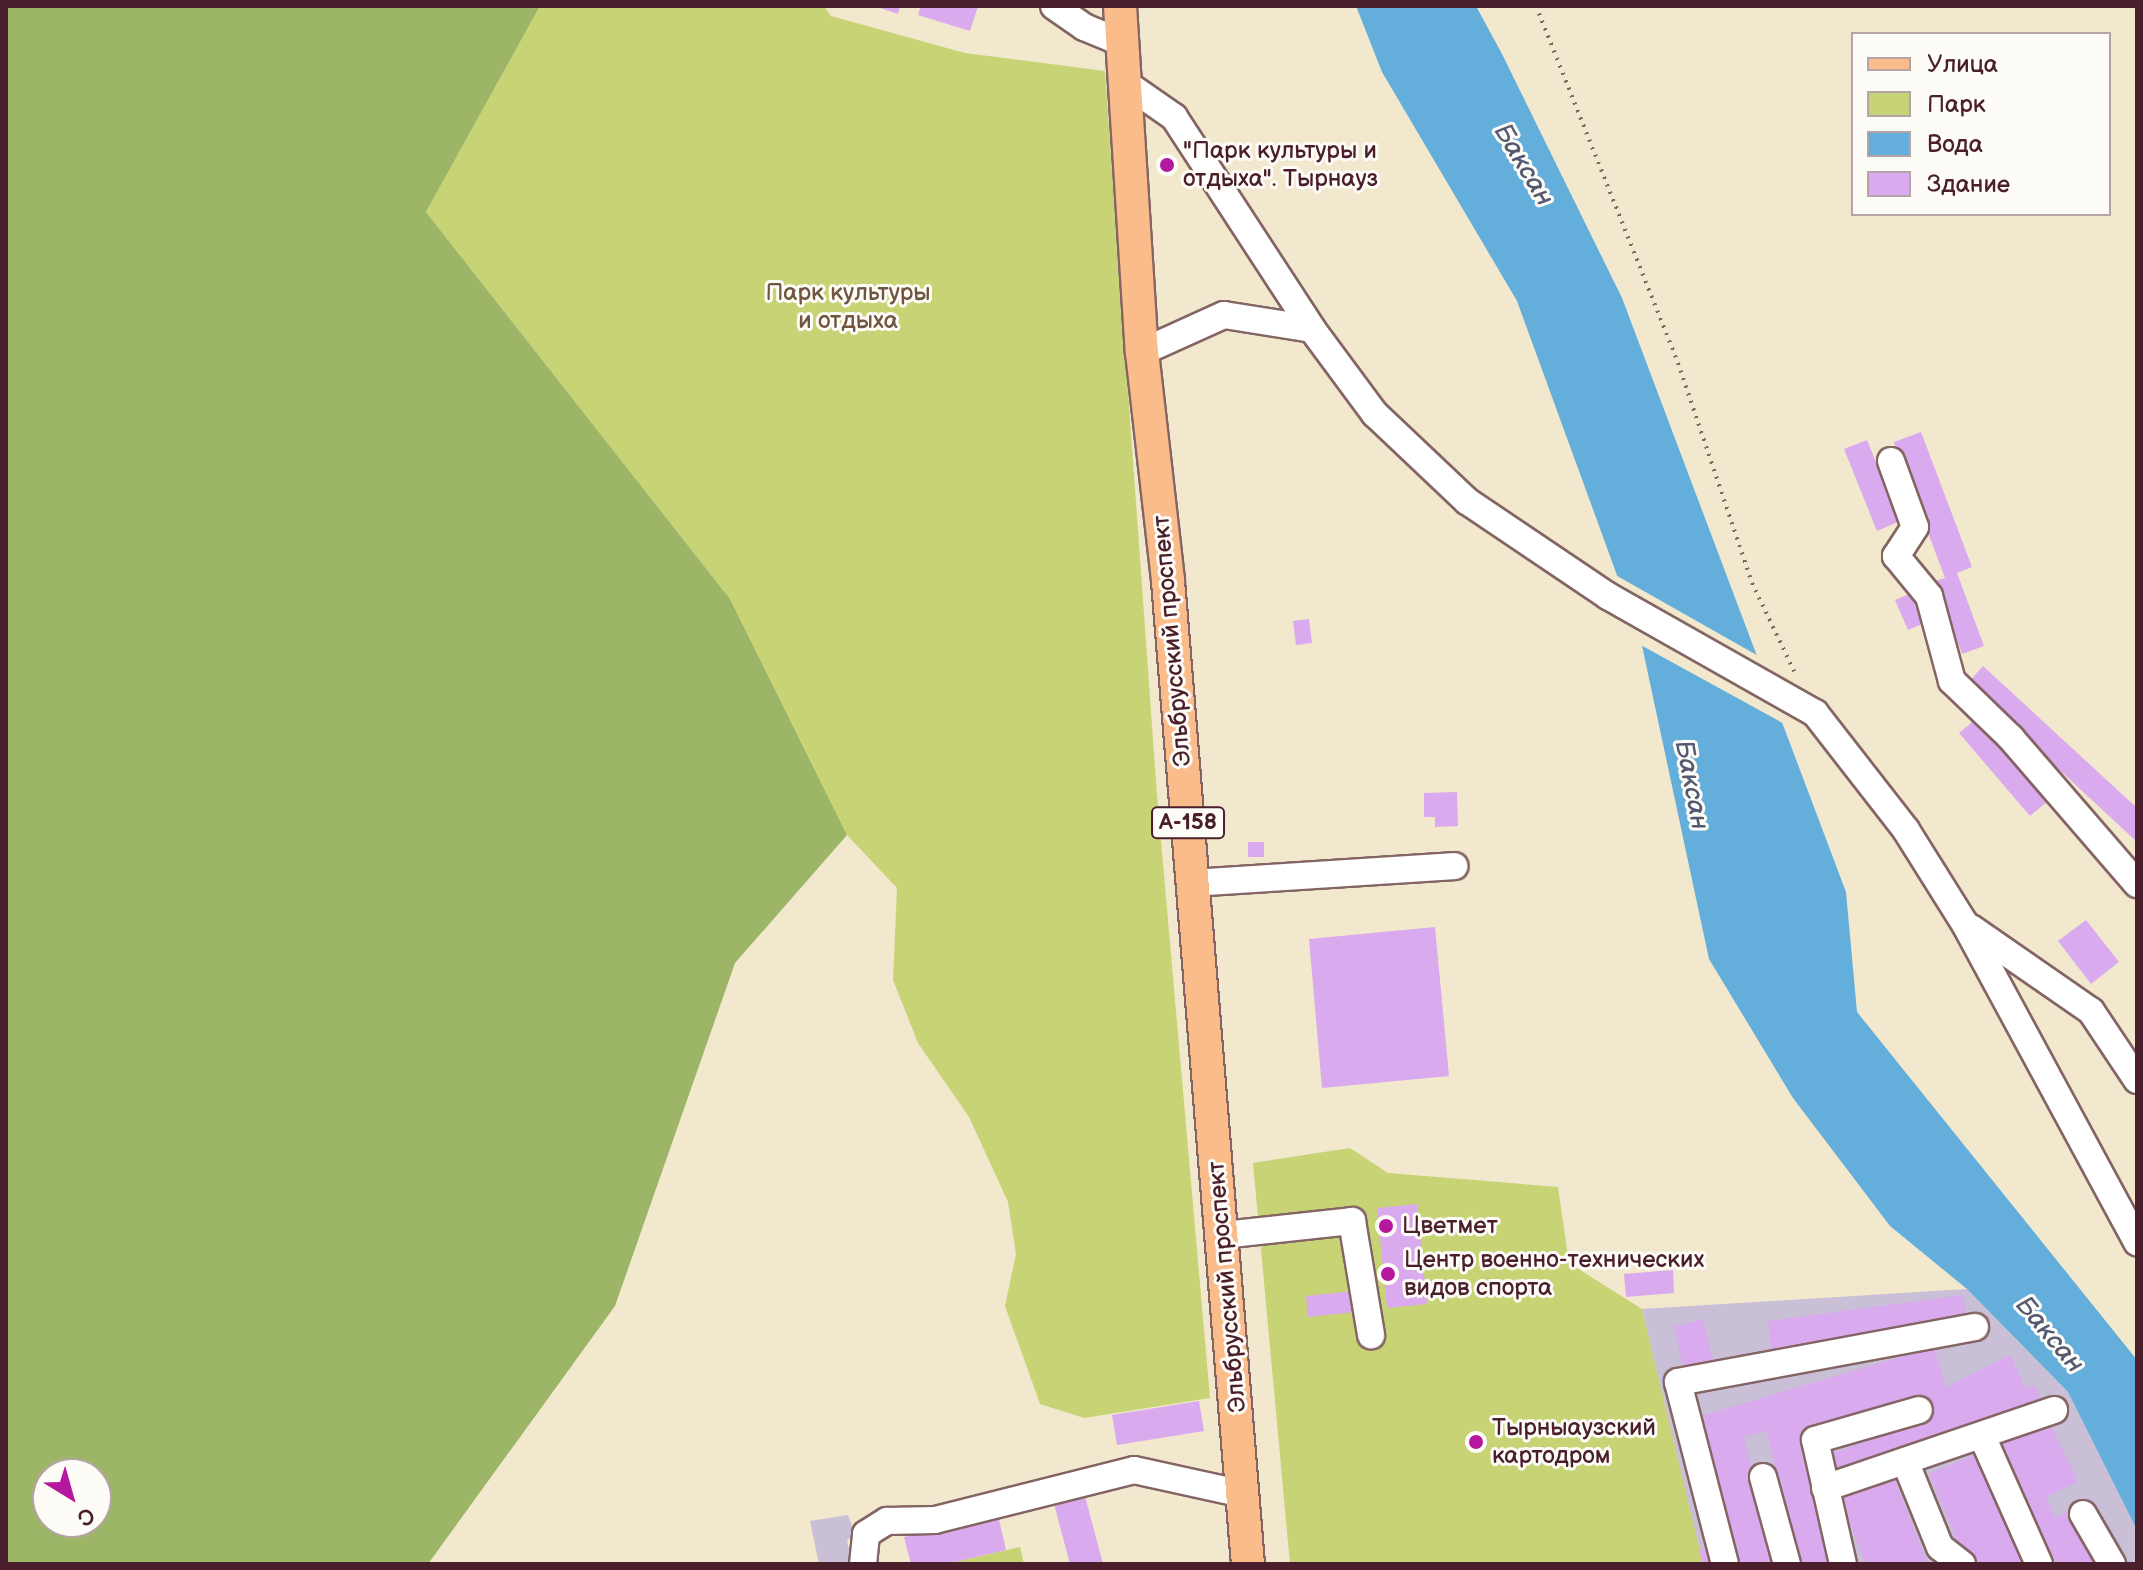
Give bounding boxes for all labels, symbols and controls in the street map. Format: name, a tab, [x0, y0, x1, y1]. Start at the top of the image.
legend	[1851, 32, 2111, 216]
text: Улица	[1927, 50, 1998, 79]
text: Парк	[1927, 90, 1985, 119]
water label: Баксан	[1486, 118, 1560, 212]
text: Вода	[1927, 130, 1983, 159]
place label: "Парк культуры и отдыха". Тырнауз	[1183, 137, 1378, 193]
marker: "Парк культуры и отдыха". Тырнауз	[1158, 156, 1176, 174]
text: Здание	[1927, 170, 2010, 199]
park label: Парк культуры и отдыха	[765, 279, 931, 335]
street label: Эльбрусский проспект	[1147, 514, 1197, 768]
water label: Баксан	[1667, 738, 1715, 832]
road number: А-158	[1150, 805, 1226, 841]
street label: Эльбрусский проспект	[1202, 1160, 1252, 1414]
place label: Цветмет	[1402, 1212, 1498, 1240]
marker: Цветмет	[1377, 1217, 1395, 1235]
place label: Центр военно-технических видов спорта	[1404, 1246, 1704, 1302]
marker: Центр военно-технических видов спорта	[1379, 1265, 1397, 1283]
water label: Баксан	[2008, 1290, 2090, 1380]
place label: Тырныаузский картодром	[1492, 1414, 1656, 1470]
marker: Тырныаузский картодром	[1467, 1433, 1485, 1451]
north arrow	[32, 1458, 112, 1538]
text: С	[71, 1501, 100, 1531]

